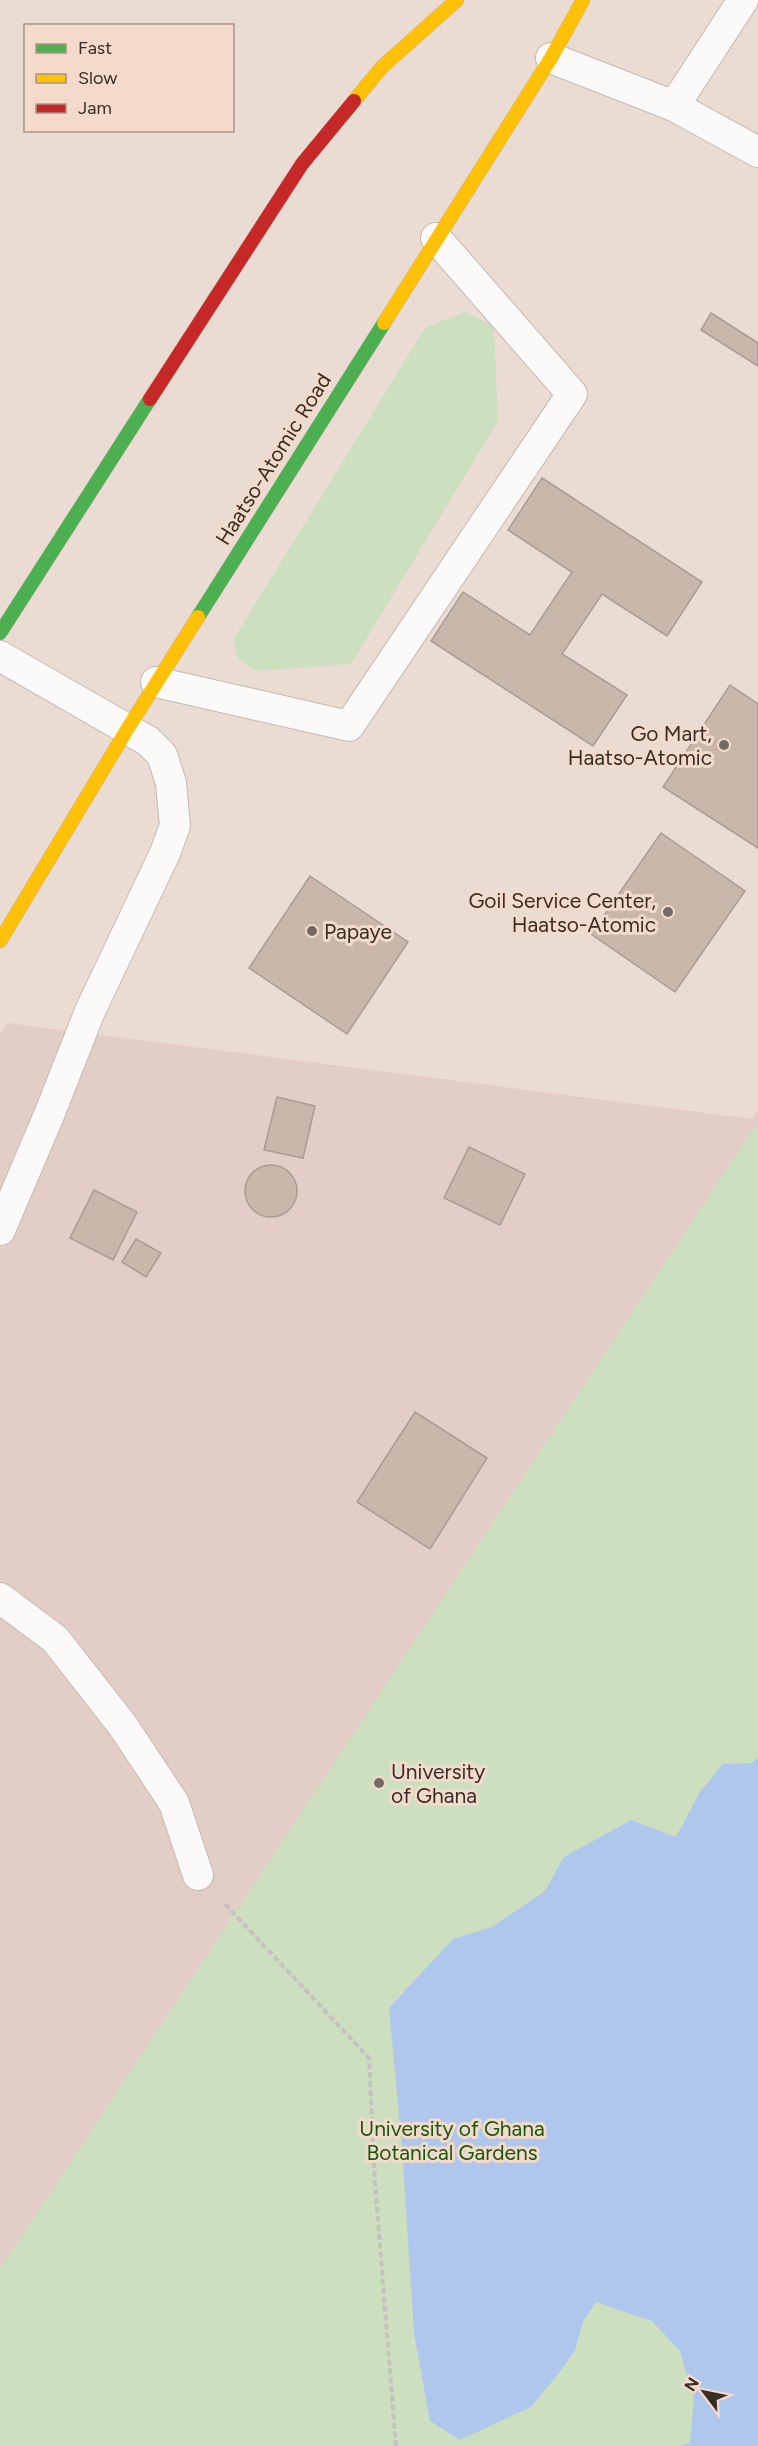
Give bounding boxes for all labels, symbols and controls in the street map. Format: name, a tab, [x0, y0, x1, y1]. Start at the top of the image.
legend	[24, 24, 234, 132]
text: Fast	[78, 37, 112, 59]
text: Slow	[78, 67, 117, 89]
text: Jam	[78, 97, 112, 119]
street label: Haatso-Atomic Road	[210, 369, 336, 549]
place label: Go Mart, Haatso-Atomic	[568, 721, 712, 770]
marker: Go Mart, Haatso-Atomic	[717, 738, 731, 752]
place label: Goil Service Center, Haatso-Atomic	[468, 888, 656, 937]
marker: Goil Service Center, Haatso-Atomic	[661, 905, 675, 919]
place label: Papaye	[324, 919, 392, 944]
marker: Papaye	[305, 924, 319, 938]
place label: University of Ghana	[391, 1759, 485, 1808]
marker: University of Ghana	[372, 1776, 386, 1790]
park label: University of Ghana Botanical Gardens	[359, 2116, 545, 2165]
north arrow	[674, 2362, 734, 2422]
text: N	[680, 2374, 703, 2395]

